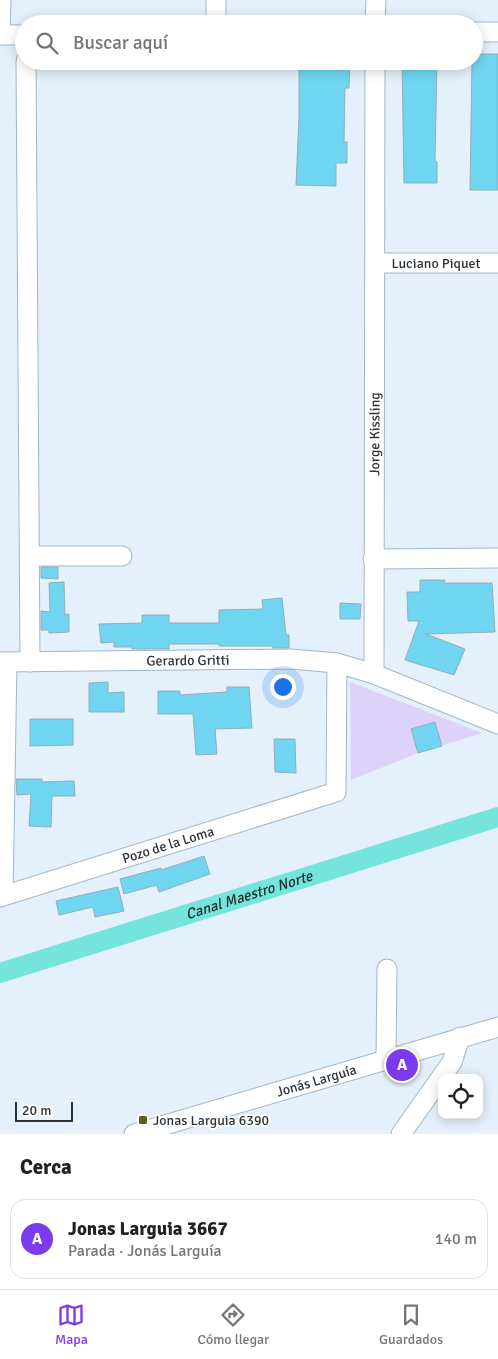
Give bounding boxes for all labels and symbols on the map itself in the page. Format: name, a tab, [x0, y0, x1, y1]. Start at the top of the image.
street label: Luciano Piquet	[392, 255, 481, 272]
street label: Jorge Kissling	[366, 392, 383, 476]
street label: Gerardo Gritti	[146, 651, 230, 669]
your location	[270, 674, 296, 700]
street label: Pozo de la Loma	[120, 822, 216, 867]
water label: Canal Maestro Norte	[183, 866, 316, 923]
pin: A	[386, 1046, 418, 1084]
street label: Jonás Larguía	[274, 1061, 358, 1100]
scale bar	[15, 1099, 72, 1122]
place label: Jonas Larguia 6390	[153, 1112, 269, 1129]
marker: Jonas Larguia 6390	[137, 1114, 149, 1126]

